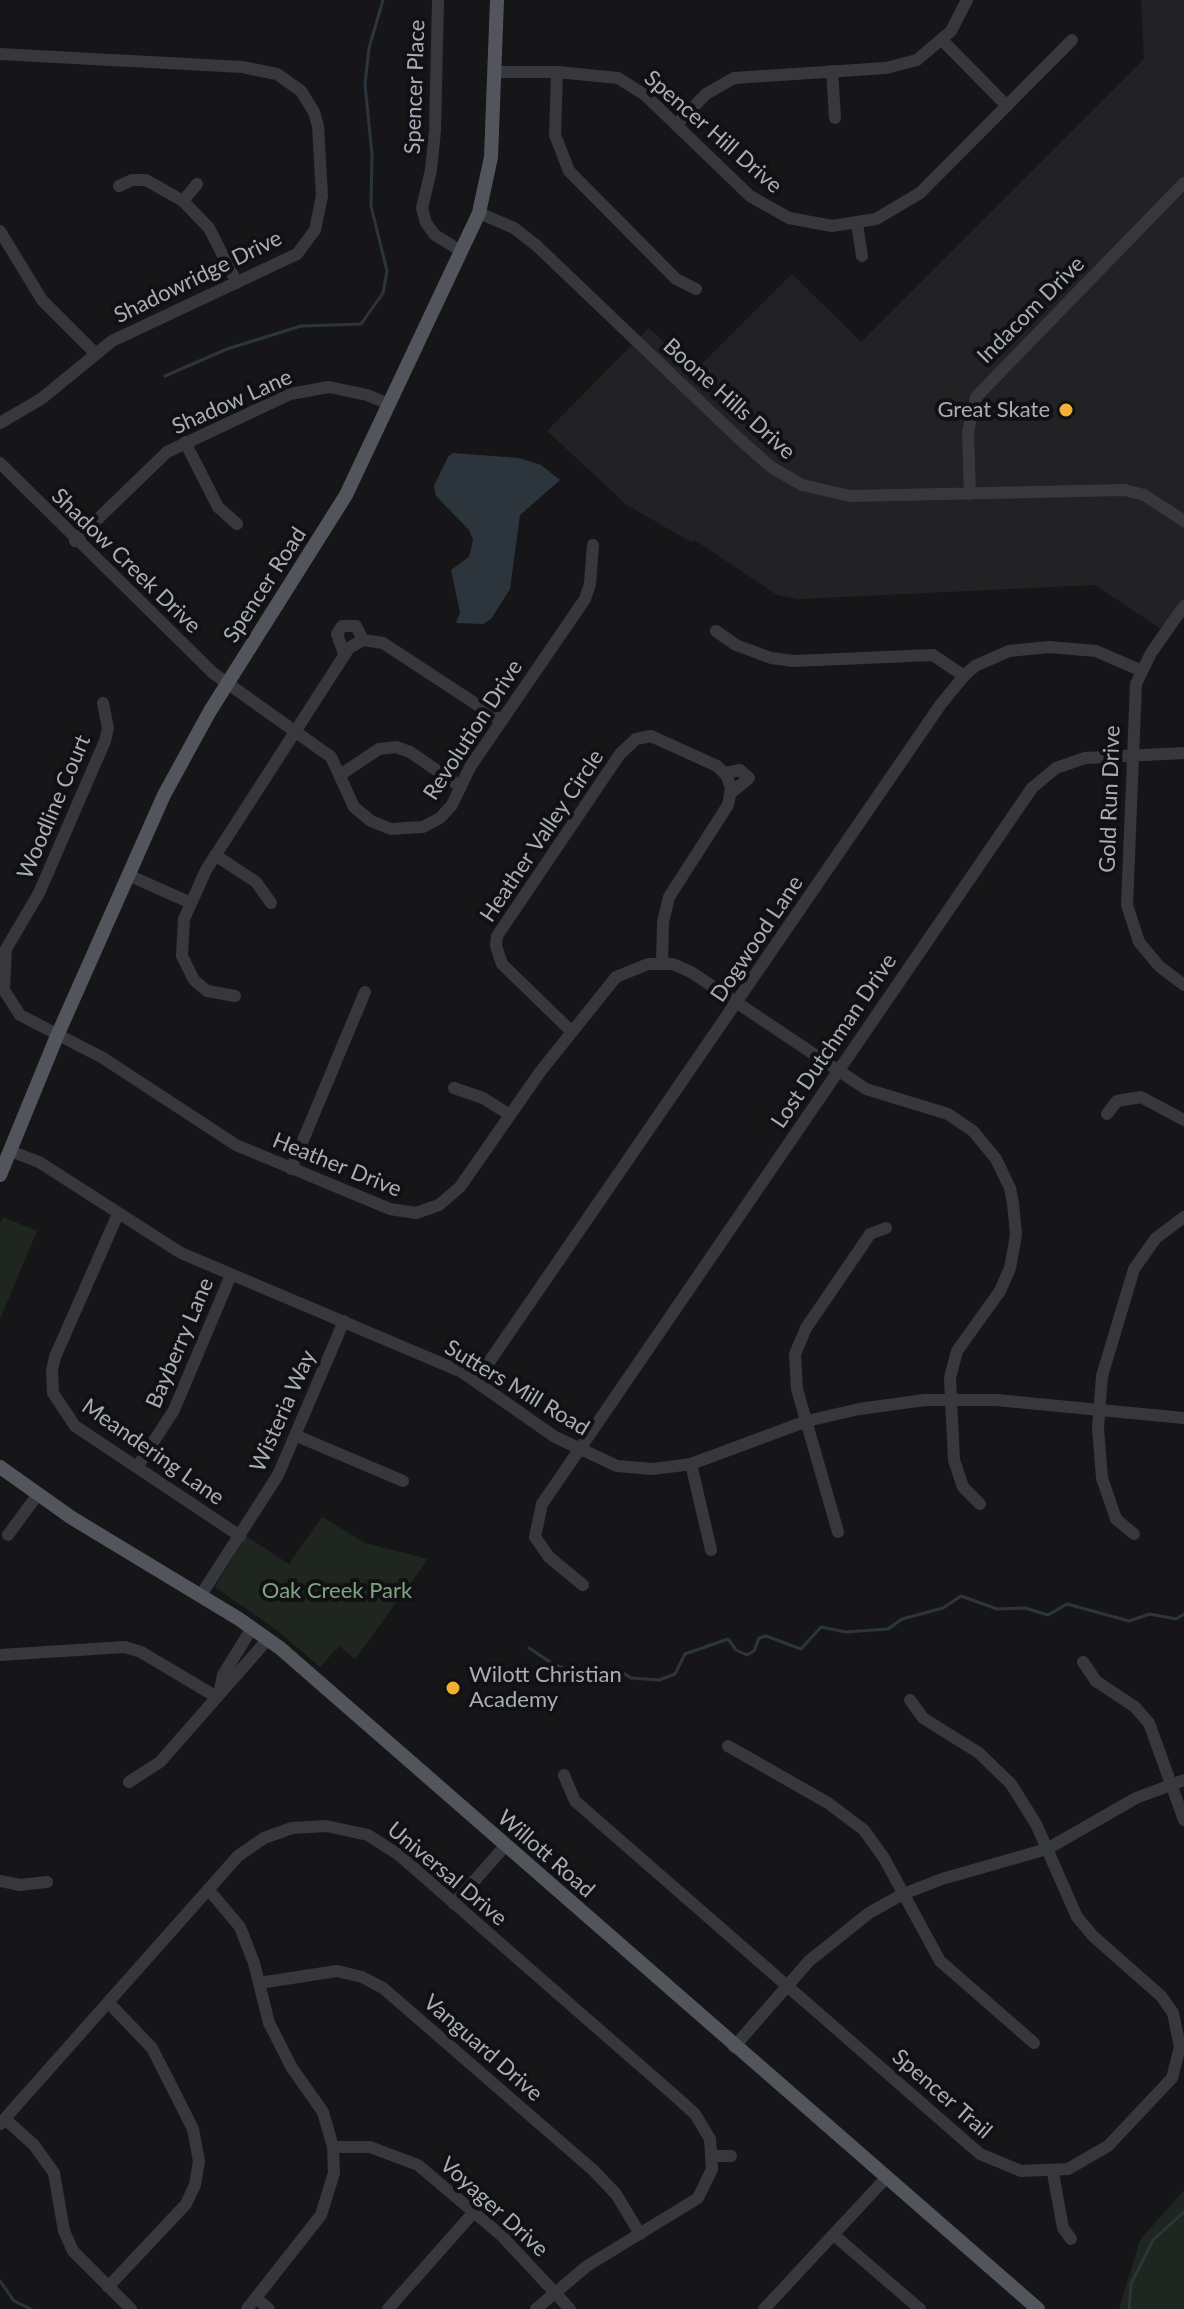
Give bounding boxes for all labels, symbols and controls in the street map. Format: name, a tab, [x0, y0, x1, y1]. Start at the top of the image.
street label: Spencer Place	[399, 19, 431, 155]
street label: Spencer Hill Drive	[639, 65, 787, 199]
street label: Shadowridge Drive	[110, 225, 286, 329]
street label: Indacom Drive	[972, 251, 1090, 369]
street label: Boone Hills Drive	[658, 333, 800, 465]
street label: Shadow Lane	[168, 364, 296, 440]
place label: Great Skate	[937, 397, 1050, 423]
marker: Great Skate	[1057, 401, 1075, 419]
street label: Shadow Creek Drive	[46, 483, 206, 639]
street label: Spencer Road	[218, 522, 312, 648]
street label: Revolution Drive	[418, 655, 528, 805]
street label: Gold Run Drive	[1094, 725, 1126, 873]
street label: Woodline Court	[12, 731, 96, 883]
street label: Heather Valley Circle	[475, 745, 609, 927]
street label: Dogwood Lane	[705, 871, 809, 1007]
street label: Lost Dutchman Drive	[766, 949, 902, 1133]
street label: Heather Drive	[269, 1127, 405, 1203]
street label: Bayberry Lane	[141, 1274, 219, 1412]
street label: Sutters Mill Road	[440, 1334, 594, 1442]
street label: Wisteria Way	[244, 1346, 322, 1476]
street label: Meandering Lane	[77, 1393, 229, 1511]
park label: Oak Creek Park	[262, 1578, 412, 1604]
place label: Wilott Christian Academy	[469, 1662, 622, 1714]
marker: Wilott Christian Academy	[444, 1679, 462, 1697]
street label: Willott Road	[492, 1805, 600, 1903]
street label: Universal Drive	[382, 1816, 512, 1932]
street label: Vanguard Drive	[418, 1989, 548, 2107]
street label: Spencer Trail	[887, 2044, 997, 2144]
street label: Voyager Drive	[434, 2152, 554, 2262]

